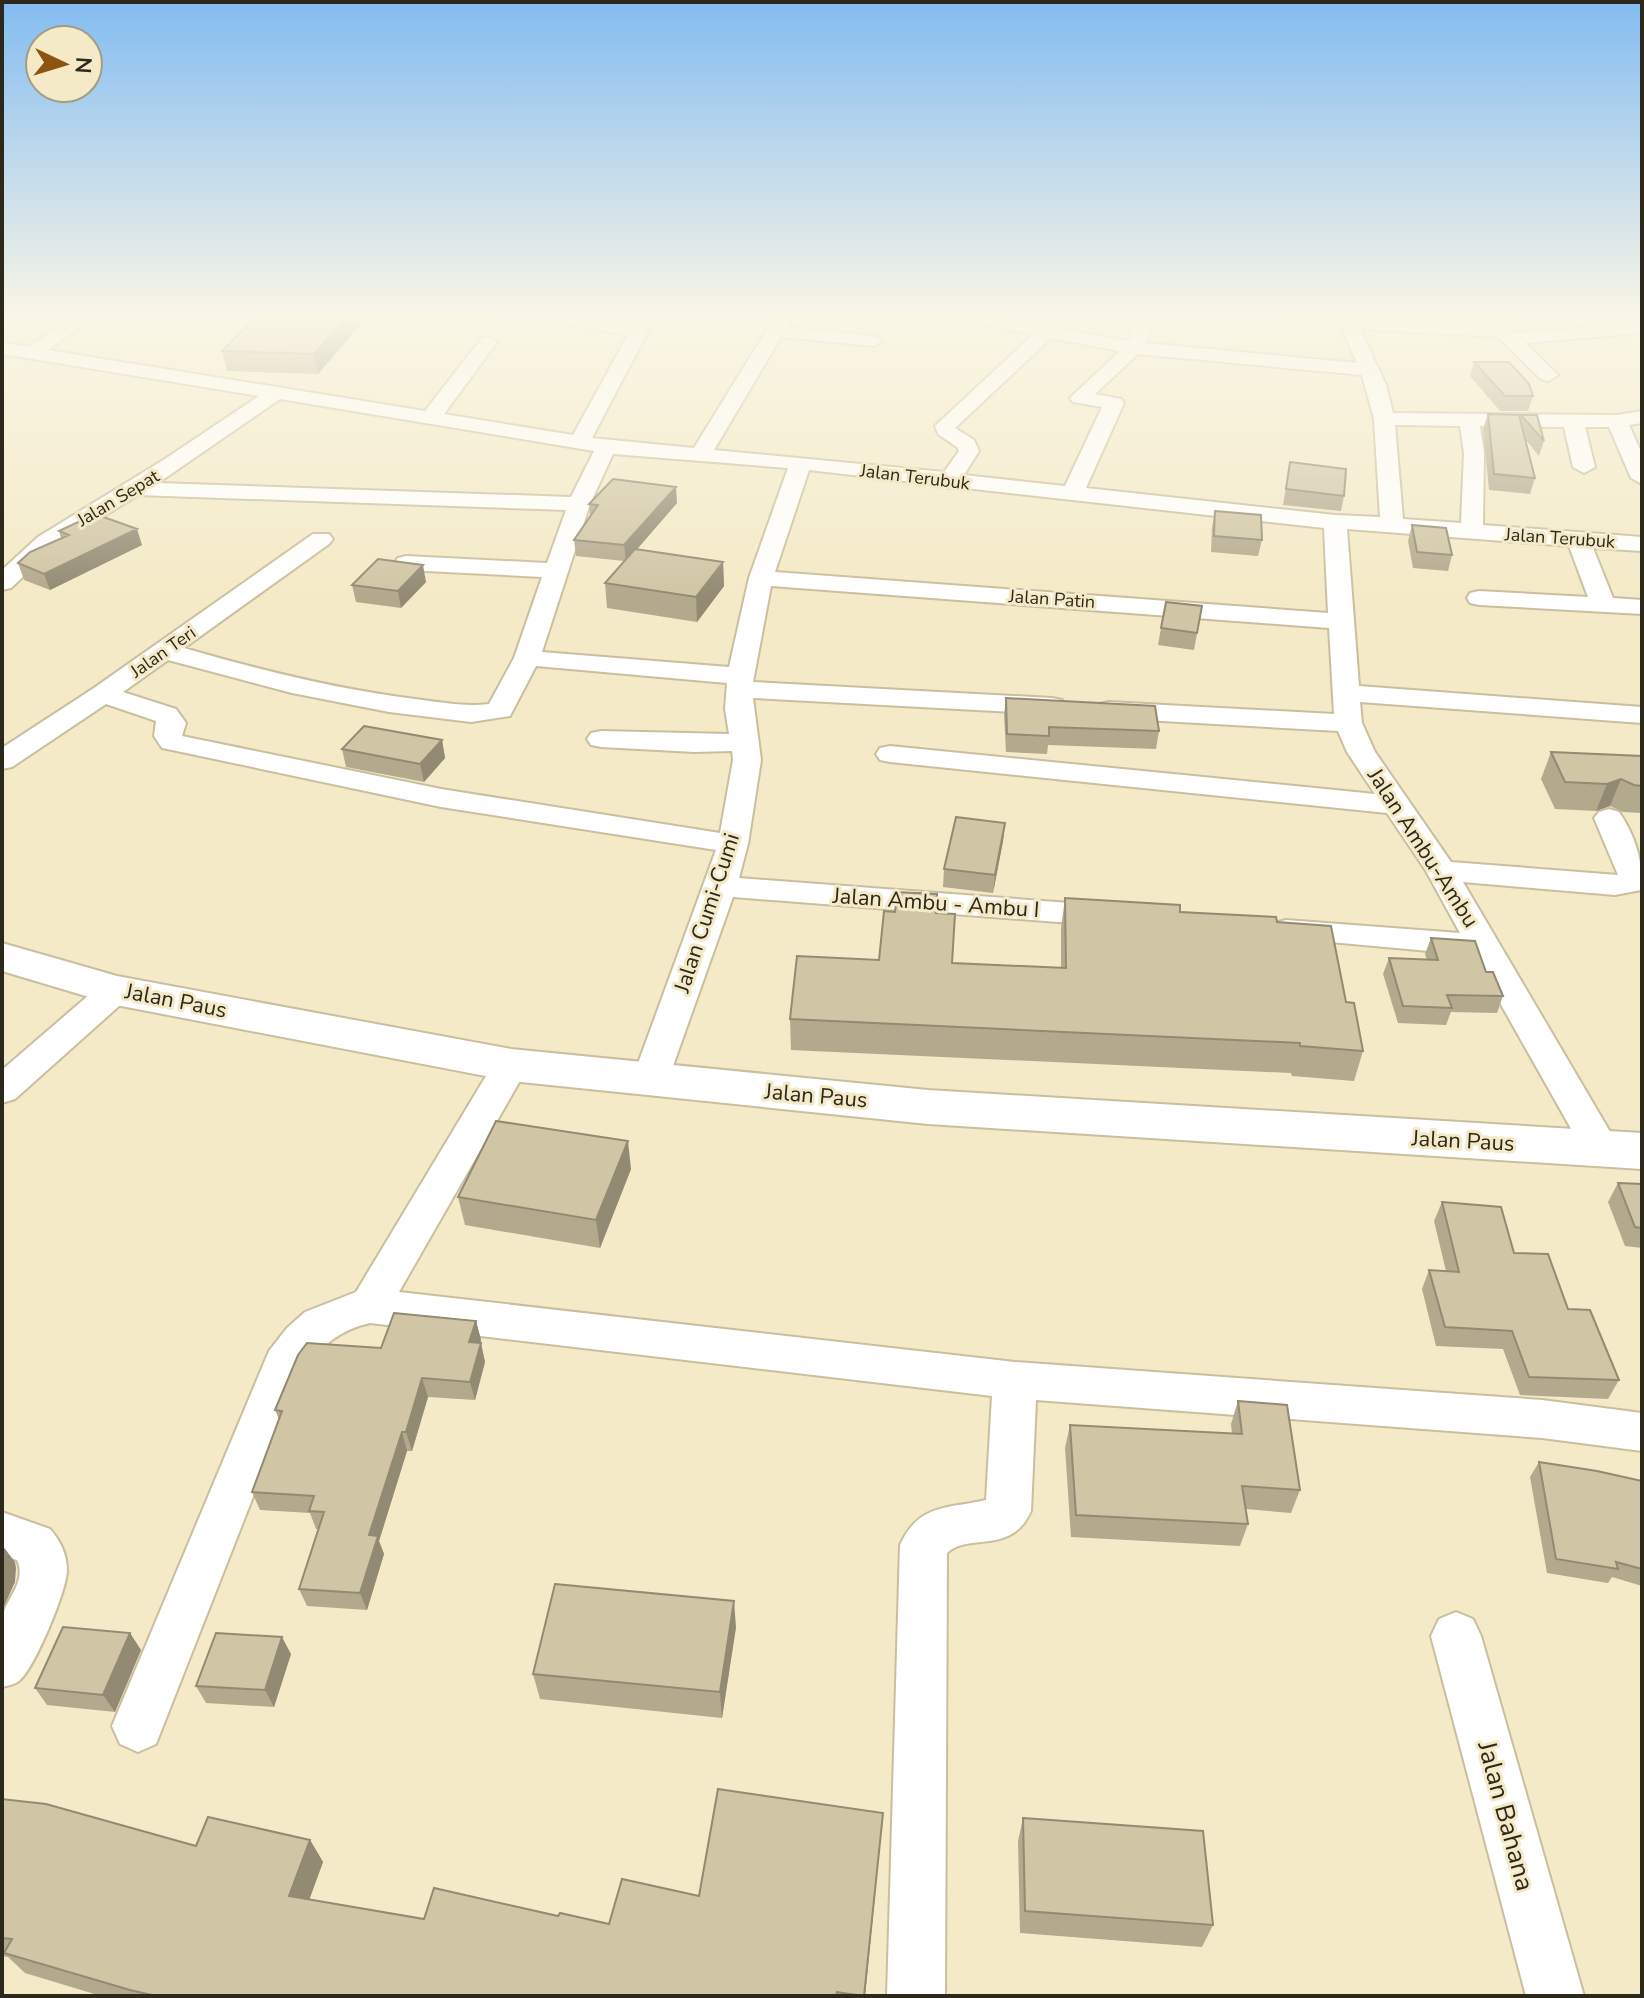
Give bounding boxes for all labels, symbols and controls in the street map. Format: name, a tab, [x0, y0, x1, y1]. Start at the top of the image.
north arrow	[24, 24, 104, 104]
text: N	[67, 56, 98, 75]
street label: Jalan Terubuk	[858, 458, 972, 496]
street label: Jalan Sepat	[71, 464, 164, 533]
street label: Jalan Terubuk	[1503, 522, 1617, 554]
street label: Jalan Patin	[1007, 584, 1096, 614]
street label: Jalan Teri	[125, 621, 200, 684]
street label: Jalan Ambu-Ambu	[1360, 762, 1486, 933]
street label: Jalan Cumi-Cumi	[667, 829, 747, 998]
street label: Jalan Ambu - Ambu I	[831, 881, 1040, 925]
street label: Jalan Paus	[122, 976, 229, 1026]
street label: Jalan Paus	[762, 1076, 869, 1115]
street label: Jalan Paus	[1410, 1123, 1515, 1159]
street label: Jalan Bahana	[1469, 1736, 1543, 1895]

